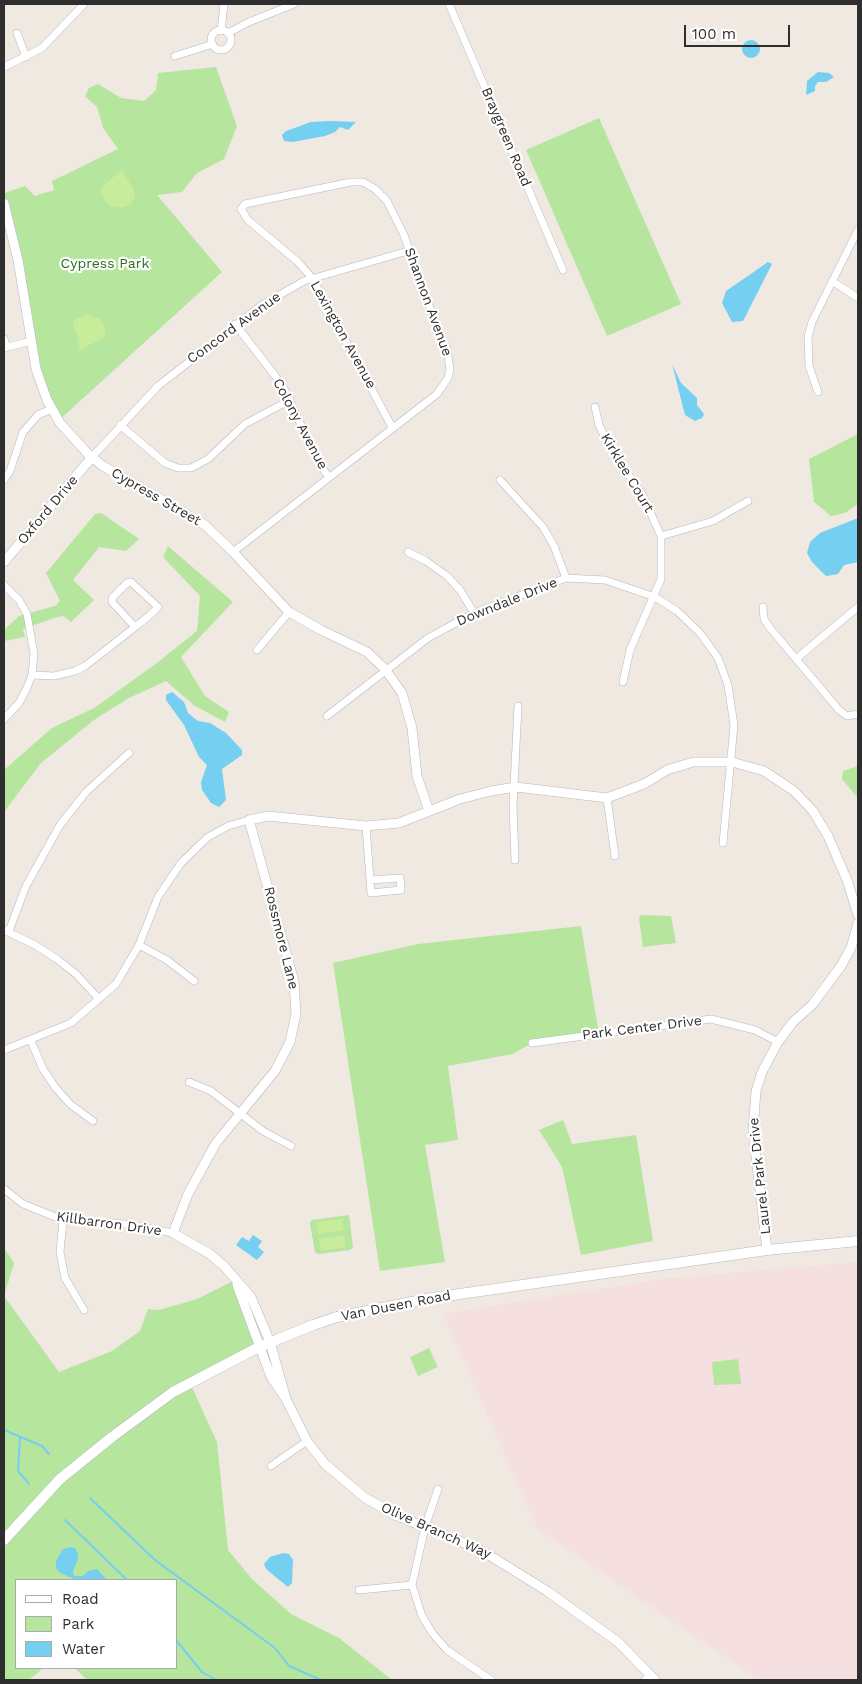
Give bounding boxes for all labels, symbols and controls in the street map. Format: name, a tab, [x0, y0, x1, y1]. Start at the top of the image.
scale bar	[687, 15, 793, 47]
text: 100 m	[692, 25, 736, 43]
street label: Braygreen Road	[478, 85, 534, 189]
street label: Shannon Avenue	[401, 245, 455, 359]
park label: Cypress Park	[61, 256, 149, 272]
street label: Lexington Avenue	[306, 278, 380, 392]
street label: Concord Avenue	[184, 288, 284, 368]
street label: Colony Avenue	[269, 376, 331, 472]
street label: Kirklee Court	[597, 430, 657, 516]
street label: Cypress Street	[108, 465, 204, 529]
street label: Oxford Drive	[14, 472, 82, 548]
street label: Downdale Drive	[454, 574, 560, 630]
street label: Rossmore Lane	[260, 885, 302, 991]
street label: Park Center Drive	[581, 1012, 703, 1044]
street label: Laurel Park Drive	[746, 1117, 774, 1235]
street label: Killbarron Drive	[55, 1208, 163, 1240]
street label: Van Dusen Road	[340, 1287, 452, 1325]
street label: Olive Branch Way	[378, 1499, 494, 1563]
legend	[15, 1579, 178, 1669]
text: Road	[62, 1590, 99, 1608]
text: Park	[62, 1615, 94, 1633]
text: Water	[62, 1640, 105, 1658]

